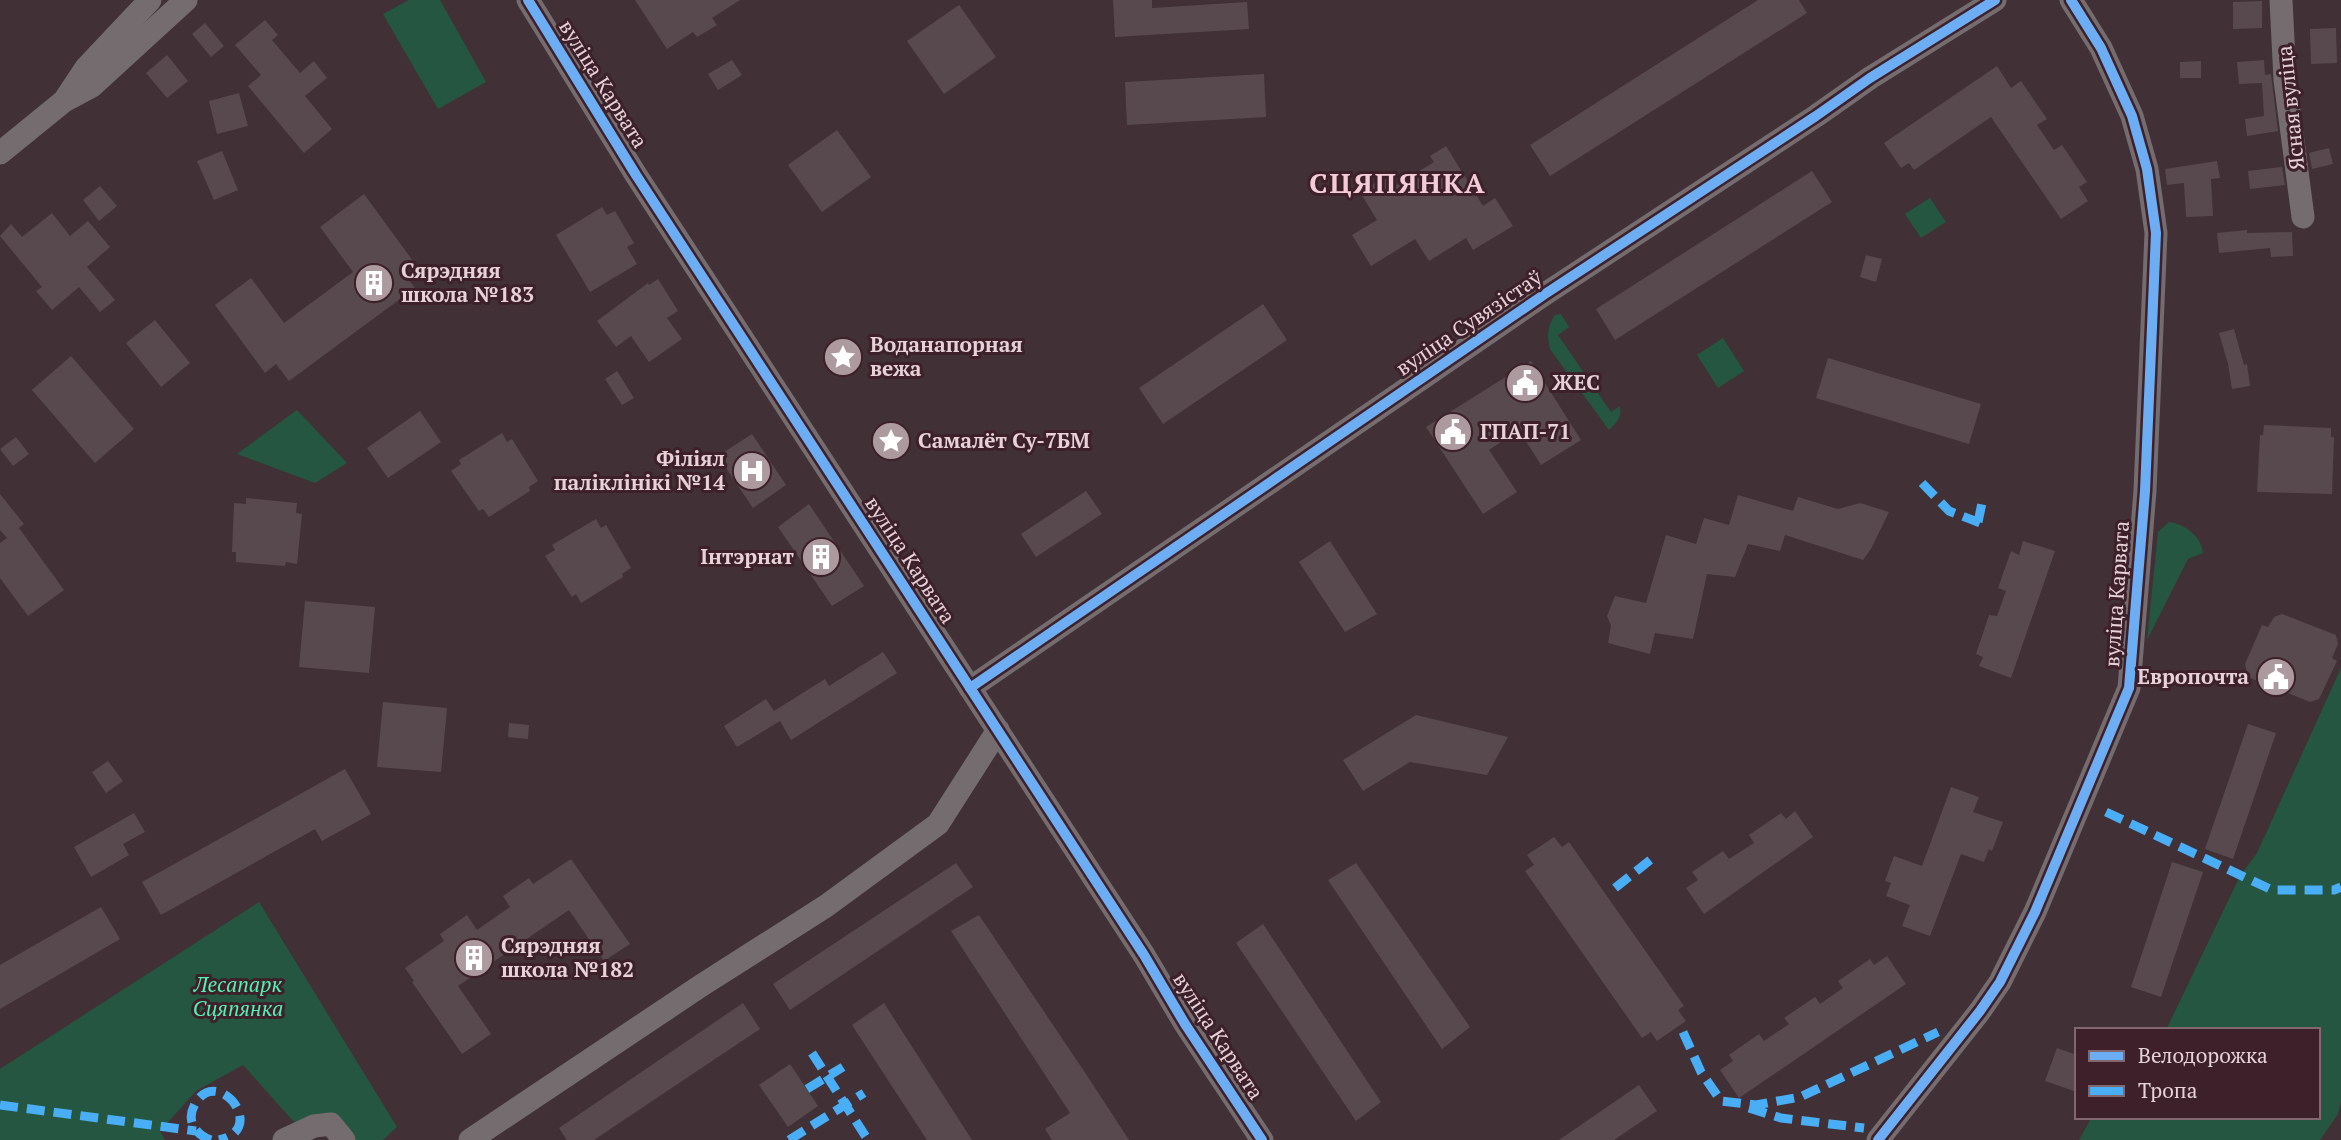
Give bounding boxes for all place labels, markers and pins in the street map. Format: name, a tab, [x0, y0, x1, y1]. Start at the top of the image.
place label: Сярэдняя школа №183	[401, 256, 534, 308]
building icon: Сярэдняя школа №183	[353, 262, 395, 304]
place label: Воданапорная вежа	[870, 330, 1023, 382]
place icon: Воданапорная вежа	[822, 336, 864, 378]
public building icon: ЖЕС	[1504, 362, 1546, 404]
place label: ЖЕС	[1552, 368, 1600, 396]
public building icon: ГПАП-71	[1432, 411, 1474, 453]
place label: ГПАП-71	[1480, 417, 1571, 445]
place icon: Самалёт Су-7БМ	[870, 420, 912, 462]
place label: Самалёт Су-7БМ	[918, 426, 1090, 454]
place label: Філіял паліклінікі №14	[554, 444, 725, 496]
hospital icon: Філіял паліклінікі №14	[731, 450, 773, 492]
building icon: Інтэрнат	[800, 536, 842, 578]
place label: Інтэрнат	[700, 542, 795, 570]
public building icon: Европочта	[2255, 656, 2297, 698]
place label: Европочта	[2137, 662, 2249, 690]
place label: Сярэдняя школа №182	[501, 931, 634, 983]
building icon: Сярэдняя школа №182	[453, 937, 495, 979]

